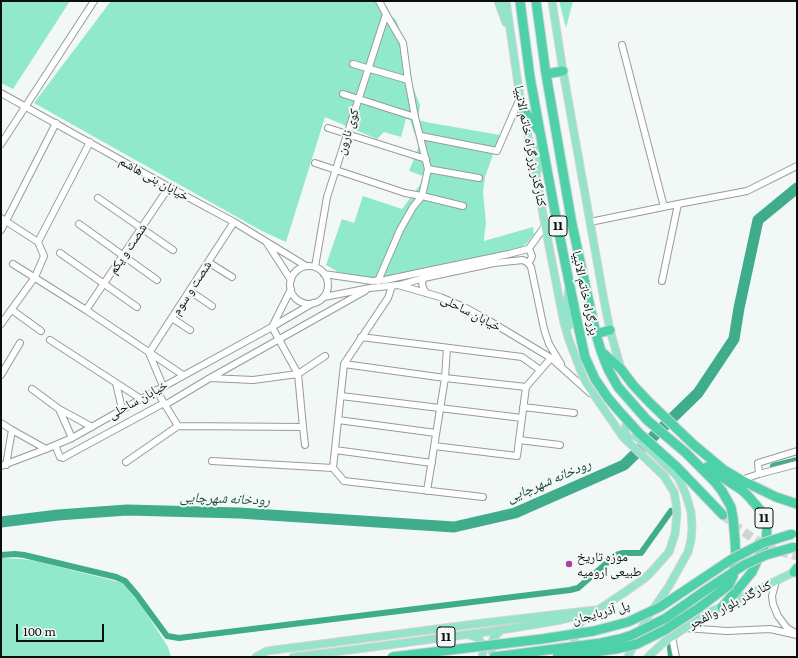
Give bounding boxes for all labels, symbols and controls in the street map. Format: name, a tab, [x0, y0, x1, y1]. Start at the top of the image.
street label: کنارگذر بزرگراه خاتم الانبیا	[511, 84, 549, 208]
street label: کوی نارون	[333, 107, 363, 157]
street label: خیابان بنی هاشم	[116, 153, 192, 205]
road number: 11	[549, 216, 567, 236]
street label: شصت و یکم	[105, 221, 151, 277]
street label: بزرگراه خاتم الانبیا	[568, 249, 602, 337]
street label: شصت و سوم	[169, 258, 215, 318]
street label: خیابان ساحلی	[438, 291, 504, 335]
street label: خیابان ساحلی	[106, 377, 170, 423]
water label: رودخانه شهرچایی	[504, 456, 594, 506]
water label: رودخانه شهرچایی	[180, 489, 270, 509]
road number: 11	[755, 508, 773, 528]
place label: موزه تاریخ طبیعی ارومیه	[577, 549, 642, 580]
marker: موزه تاریخ طبیعی ارومیه	[564, 559, 574, 569]
street label: کنارگذر بلوار والفجر	[686, 577, 774, 633]
street label: پل آذربایجان	[570, 598, 632, 628]
scale bar	[18, 616, 106, 642]
text: 100 m	[23, 622, 56, 640]
road number: 11	[437, 627, 455, 647]

